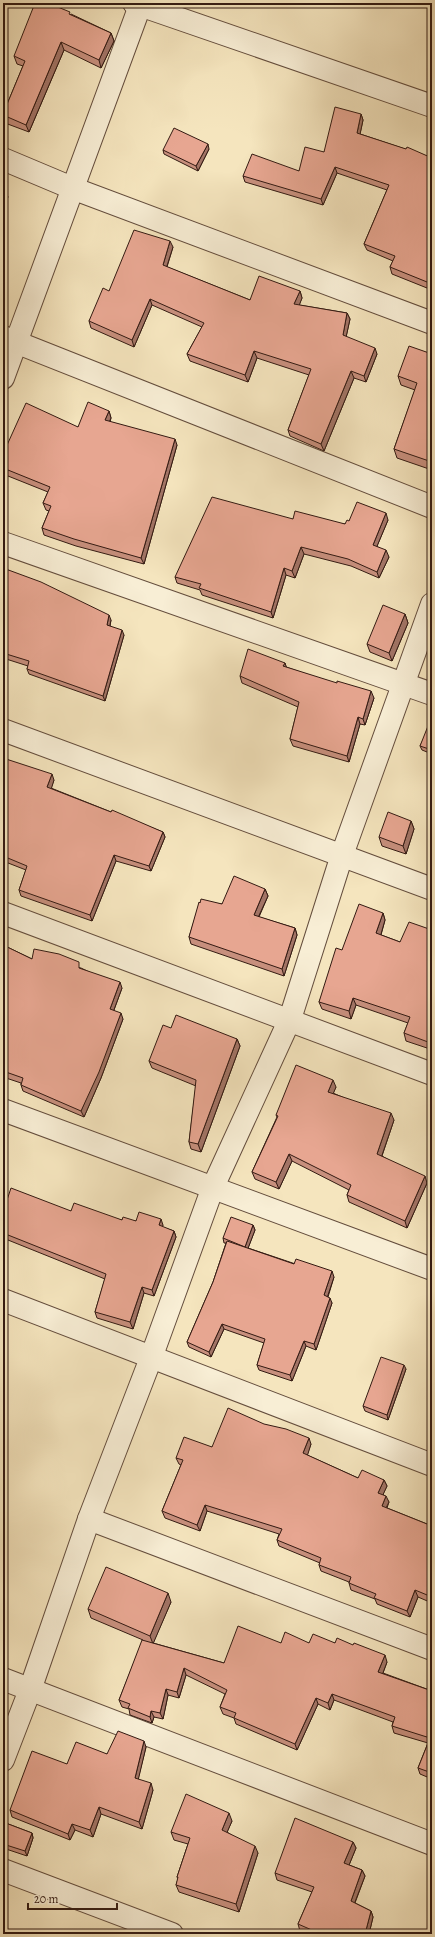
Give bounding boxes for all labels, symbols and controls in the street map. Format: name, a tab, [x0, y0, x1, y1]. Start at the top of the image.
scale bar	[28, 1885, 117, 1911]
text: 20 m	[34, 1891, 58, 1907]

